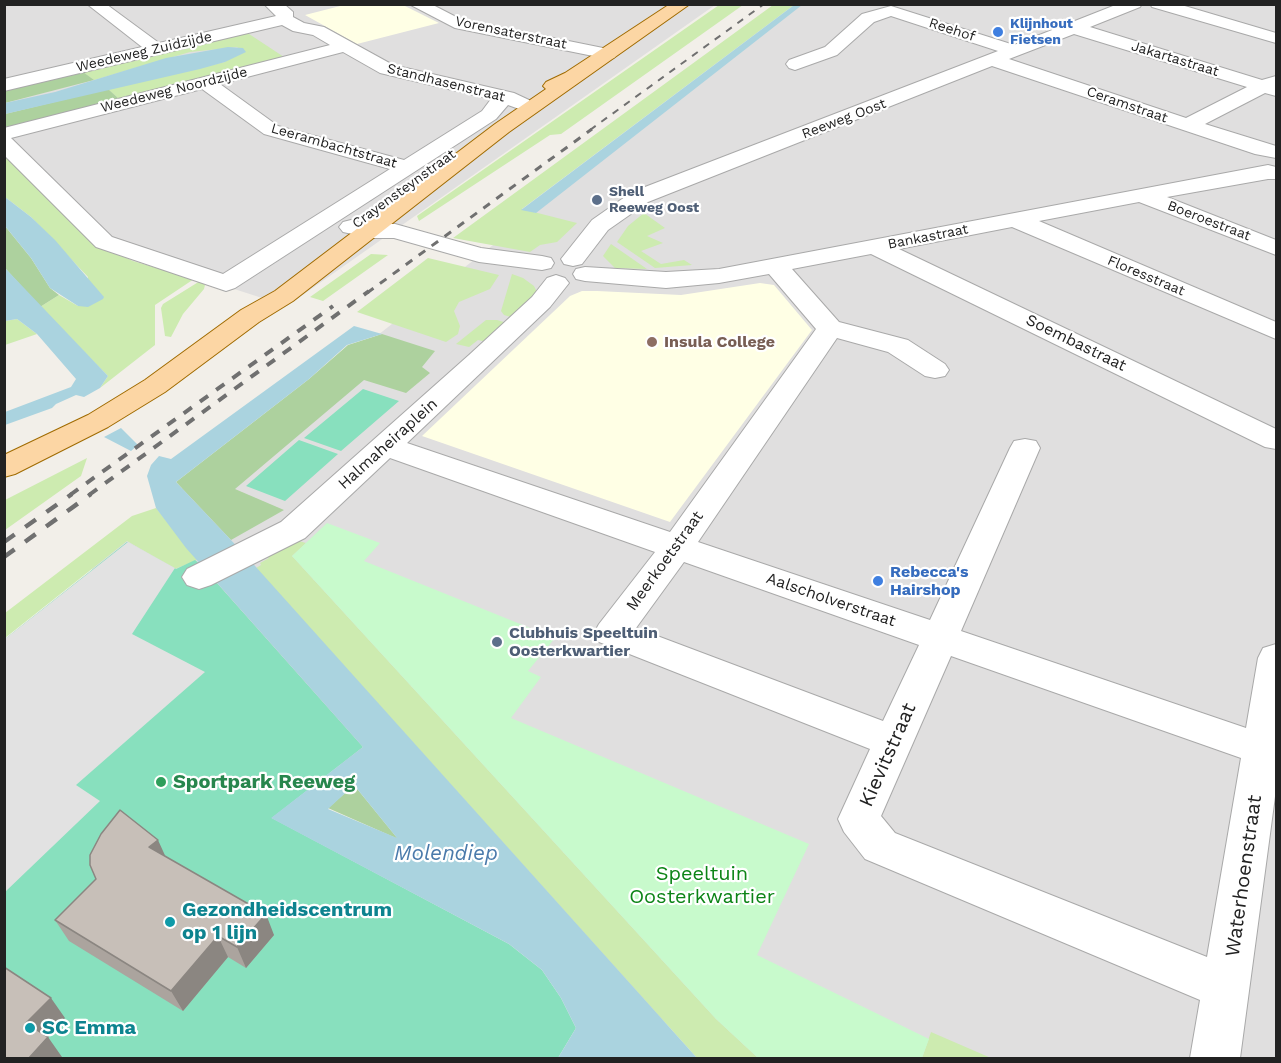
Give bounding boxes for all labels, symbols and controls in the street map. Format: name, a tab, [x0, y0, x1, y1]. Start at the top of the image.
street label: Vorensaterstraat	[454, 13, 568, 53]
street label: Reehof	[927, 15, 977, 45]
place label: Klijnhout Fietsen	[1010, 16, 1073, 48]
marker: Klijnhout Fietsen	[991, 25, 1005, 39]
street label: Weedeweg Zuidzijde	[74, 28, 214, 76]
street label: Jakartastraat	[1129, 38, 1221, 80]
street label: Standhasenstraat	[385, 60, 507, 106]
street label: Weedeweg Noordzijde	[99, 64, 249, 116]
street label: Ceramstraat	[1084, 83, 1170, 127]
street label: Reeweg Oost	[799, 95, 889, 143]
street label: Leerambachtstraat	[269, 120, 399, 172]
street label: Crayensteynstraat	[349, 146, 459, 232]
place label: Shell Reeweg Oost	[609, 184, 699, 216]
marker: Shell Reeweg Oost	[590, 193, 604, 207]
street label: Boeroestraat	[1165, 197, 1253, 245]
street label: Bankastraat	[886, 221, 970, 253]
street label: Floresstraat	[1105, 252, 1187, 300]
street label: Soembastraat	[1023, 310, 1129, 376]
place label: Insula College	[664, 332, 775, 352]
marker: Insula College	[645, 335, 659, 349]
street label: Halmaheiraplein	[334, 394, 442, 494]
street label: Meerkoetstraat	[622, 507, 708, 615]
place label: Rebecca's Hairshop	[890, 562, 968, 600]
street label: Aalscholverstraat	[764, 569, 898, 631]
marker: Rebecca's Hairshop	[871, 574, 885, 588]
place label: Clubhuis Speeltuin Oosterkwartier	[509, 623, 658, 661]
marker: Clubhuis Speeltuin Oosterkwartier	[490, 635, 504, 649]
street label: Kievitstraat	[854, 699, 922, 811]
place label: Sportpark Reeweg	[173, 770, 355, 794]
marker: Sportpark Reeweg	[154, 775, 168, 789]
street label: Waterhoenstraat	[1221, 794, 1267, 958]
water label: Molendiep	[394, 841, 498, 867]
park label: Speeltuin Oosterkwartier	[629, 862, 775, 909]
place label: Gezondheidscentrum op 1 lijn	[182, 898, 392, 945]
marker: Gezondheidscentrum op 1 lijn	[163, 915, 177, 929]
place label: SC Emma	[42, 1016, 136, 1040]
marker: SC Emma	[23, 1021, 37, 1035]

